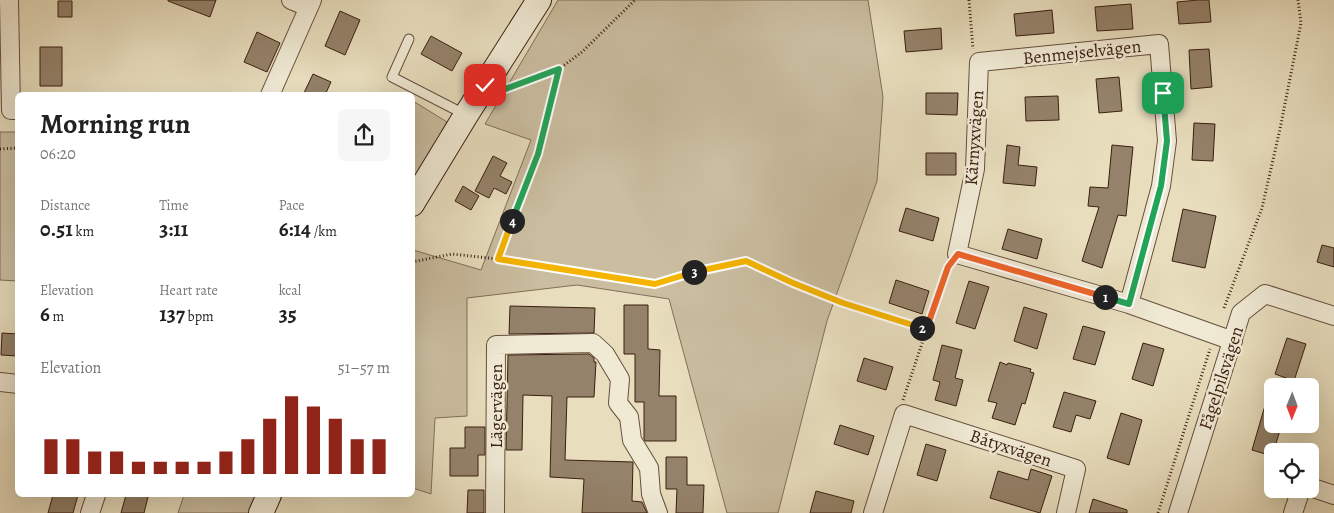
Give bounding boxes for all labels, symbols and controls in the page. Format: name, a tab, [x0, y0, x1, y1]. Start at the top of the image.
street label: Benmejselvägen	[1022, 34, 1142, 70]
pin	[464, 64, 506, 106]
icon: check	[471, 71, 499, 99]
pin	[1142, 72, 1184, 114]
icon: arrive	[1149, 79, 1177, 107]
street label: Kärnyxvägen	[959, 89, 989, 187]
text: Morning run	[40, 105, 190, 143]
button: share	[338, 109, 390, 161]
text: 06:20	[40, 143, 76, 165]
text: Distance	[40, 196, 90, 215]
text: Time	[159, 196, 188, 215]
text: Pace	[279, 196, 305, 215]
pin: 4	[500, 208, 524, 234]
text: 4	[509, 212, 516, 231]
text: 0.51	[40, 215, 73, 243]
text: 3:11	[159, 215, 188, 243]
text: 6:14	[279, 215, 311, 243]
text: km	[73, 222, 94, 241]
text: /km	[311, 222, 337, 241]
pin: 3	[682, 260, 706, 284]
text: 3	[691, 263, 698, 282]
text: Elevation	[40, 281, 94, 300]
text: Heart rate	[159, 281, 218, 300]
text: kcal	[279, 281, 301, 300]
pin: 1	[1092, 284, 1118, 310]
text: 1	[1103, 288, 1108, 307]
text: 6	[40, 300, 50, 328]
text: 137	[159, 300, 185, 328]
text: 35	[279, 300, 297, 328]
text: m	[50, 307, 64, 326]
text: bpm	[185, 307, 214, 326]
pin: 2	[910, 316, 934, 340]
text: 2	[919, 319, 926, 338]
street label: Fågelpilsvägen	[1193, 323, 1249, 433]
text: Elevation	[40, 357, 101, 379]
text: 51–57 m	[338, 357, 390, 379]
street label: Lägervägen	[484, 363, 508, 448]
north arrow	[1264, 378, 1319, 432]
map controls	[1264, 378, 1319, 498]
street label: Båtyxvägen	[967, 423, 1055, 473]
button: locate	[1264, 443, 1319, 498]

